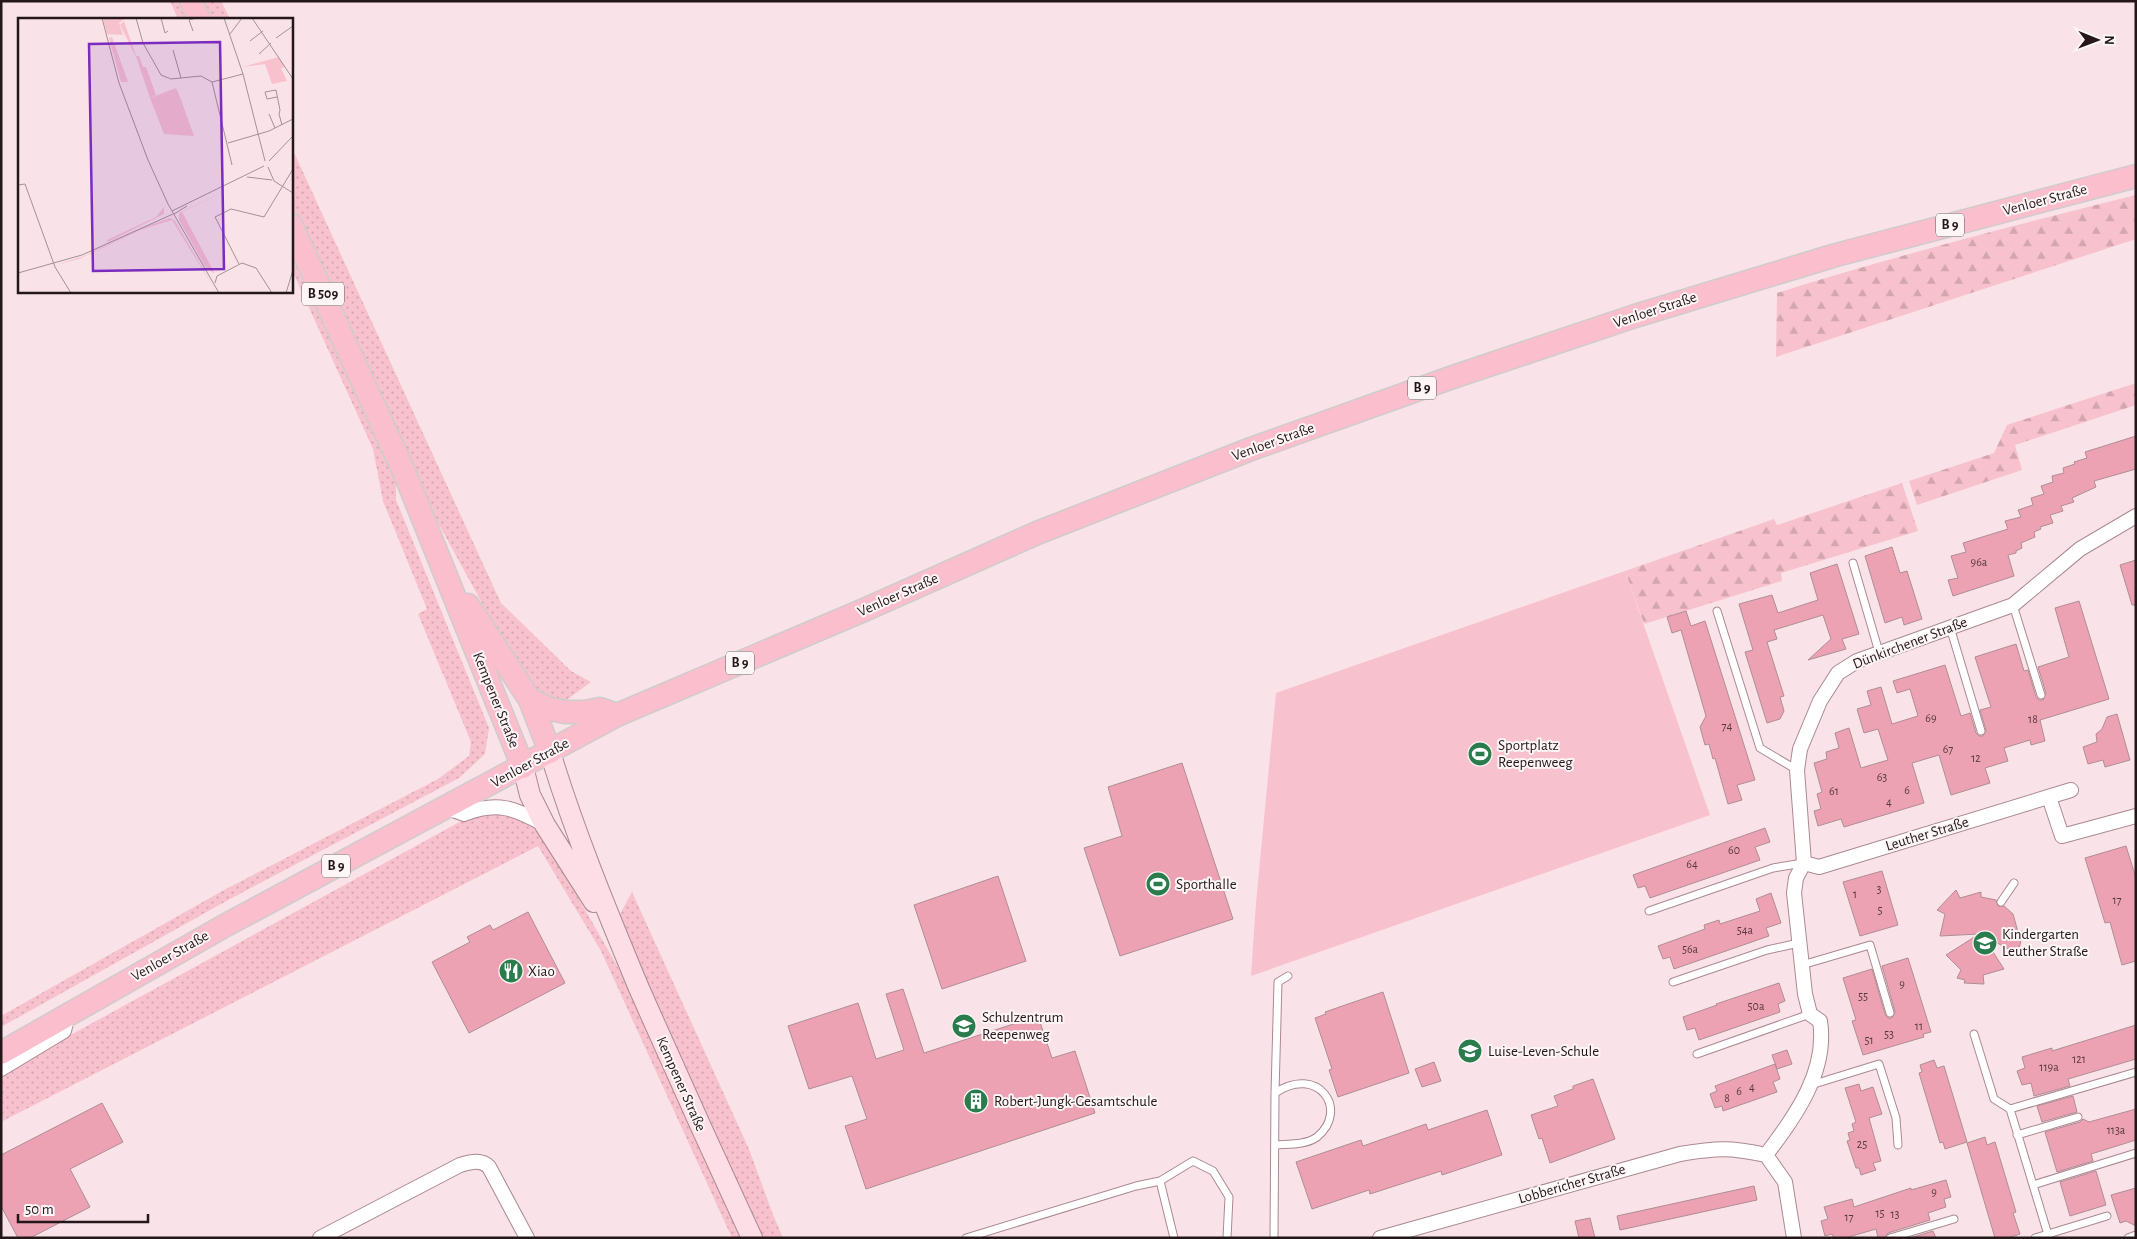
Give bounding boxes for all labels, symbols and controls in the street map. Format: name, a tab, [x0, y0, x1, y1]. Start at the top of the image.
north arrow	[2072, 15, 2122, 65]
inset map	[18, 18, 292, 292]
text: N	[2102, 35, 2116, 45]
street label: Venloer Straße	[2001, 182, 2089, 218]
road number: B 9	[1936, 214, 1964, 236]
road number: B 509	[302, 282, 344, 306]
street label: Venloer Straße	[1612, 289, 1699, 330]
road number: B 9	[1408, 376, 1436, 399]
street label: Venloer Straße	[1230, 420, 1316, 464]
house number: 96a	[1971, 556, 1988, 568]
street label: Venloer Straße	[855, 571, 941, 619]
street label: Dünkirchener Straße	[1851, 614, 1969, 672]
street label: Kempener Straße	[470, 650, 522, 750]
road number: B 9	[726, 651, 754, 674]
house number: 69	[1925, 712, 1937, 724]
house number: 18	[2028, 713, 2038, 725]
house number: 74	[1722, 720, 1733, 732]
street label: Venloer Straße	[489, 735, 572, 791]
place label: Sportplatz Reepenweeg	[1498, 738, 1573, 770]
sports icon: Sportplatz Reepenweeg	[1467, 741, 1493, 767]
house number: 67	[1943, 743, 1953, 755]
house number: 12	[1971, 752, 1981, 764]
house number: 63	[1877, 771, 1887, 783]
house number: 6	[1904, 784, 1910, 796]
house number: 61	[1829, 785, 1839, 797]
house number: 4	[1886, 796, 1892, 808]
street label: Leuther Straße	[1884, 814, 1970, 854]
house number: 60	[1728, 844, 1740, 856]
road number: B 9	[322, 854, 350, 878]
house number: 64	[1686, 858, 1698, 870]
sports icon: Sporthalle	[1145, 871, 1171, 897]
place label: Sporthalle	[1176, 877, 1237, 892]
house number: 3	[1877, 883, 1882, 895]
house number: 1	[1853, 888, 1857, 900]
house number: 17	[2112, 894, 2122, 906]
house number: 5	[1877, 904, 1883, 916]
house number: 54a	[1737, 924, 1754, 936]
place label: Kindergarten Leuther Straße	[2002, 927, 2088, 959]
street label: Venloer Straße	[129, 928, 211, 984]
school or university icon: Kindergarten Leuther Straße	[1972, 930, 1998, 956]
house number: 56a	[1682, 943, 1699, 955]
restaurant icon: Xiao	[498, 958, 524, 984]
place label: Xiao	[528, 964, 555, 979]
house number: 9	[1899, 978, 1905, 990]
house number: 55	[1858, 990, 1868, 1002]
house number: 50a	[1748, 1000, 1765, 1012]
place label: Schulzentrum Reepenweg	[982, 1010, 1063, 1042]
school or university icon: Schulzentrum Reepenweg	[951, 1013, 977, 1039]
house number: 11	[1915, 1020, 1923, 1032]
house number: 53	[1884, 1028, 1894, 1040]
street label: Kempener Straße	[653, 1034, 709, 1134]
house number: 51	[1864, 1034, 1874, 1046]
school or university icon: Luise-Leven-Schule	[1457, 1038, 1483, 1064]
place label: Luise-Leven-Schule	[1488, 1044, 1599, 1059]
house number: 121	[2072, 1053, 2086, 1065]
house number: 119a	[2039, 1061, 2059, 1073]
house number: 4	[1749, 1081, 1755, 1093]
house number: 6	[1736, 1085, 1742, 1097]
building icon: Robert-Jungk-Gesamtschule	[963, 1088, 989, 1114]
house number: 8	[1724, 1092, 1730, 1104]
place label: Robert-Jungk-Gesamtschule	[994, 1094, 1158, 1109]
house number: 113a	[2107, 1124, 2126, 1136]
house number: 25	[1857, 1138, 1867, 1150]
street label: Lobbericher Straße	[1517, 1162, 1627, 1206]
house number: 9	[1931, 1186, 1937, 1198]
scale bar	[18, 1192, 148, 1224]
text: 50 m	[25, 1202, 54, 1217]
house number: 15	[1875, 1207, 1885, 1219]
house number: 13	[1890, 1208, 1900, 1220]
house number: 17	[1844, 1211, 1854, 1223]

